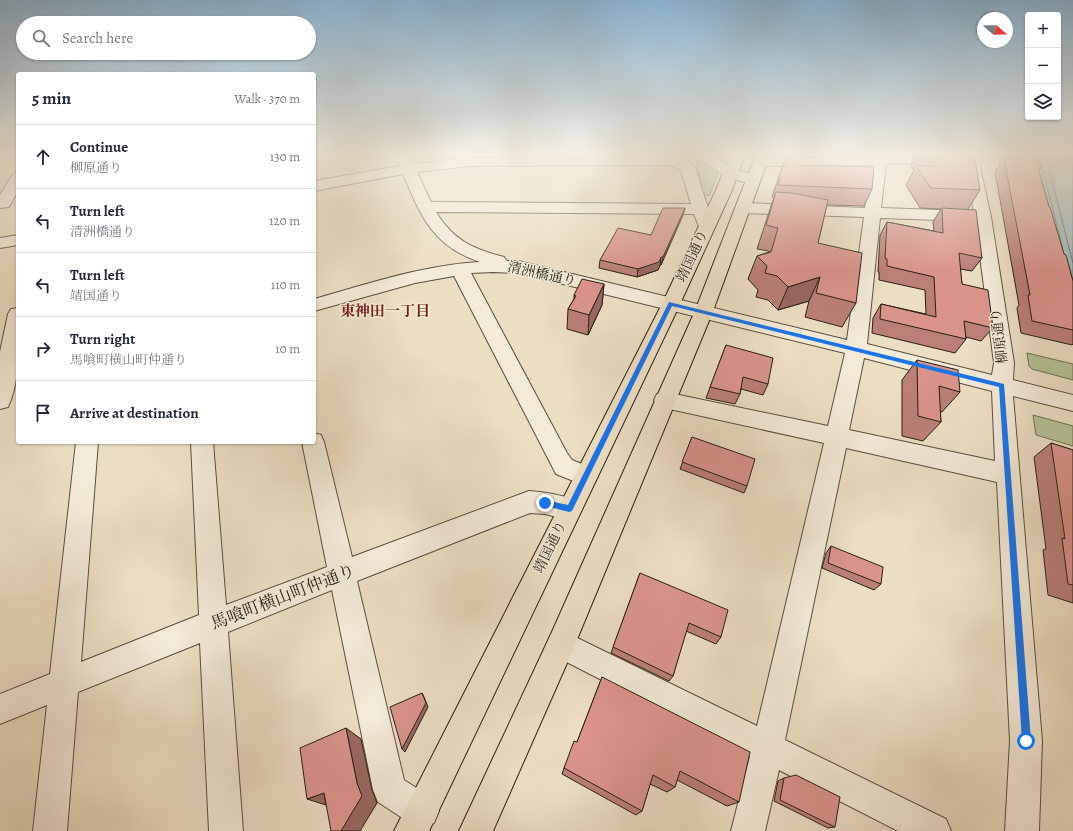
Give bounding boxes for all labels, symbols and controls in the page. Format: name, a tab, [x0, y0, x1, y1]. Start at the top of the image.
north arrow	[977, 12, 1013, 48]
map controls	[1025, 12, 1061, 120]
button: +	[1025, 12, 1061, 48]
search box	[16, 16, 316, 60]
icon: search	[30, 27, 52, 49]
text: Search here	[62, 28, 133, 48]
button: −	[1025, 48, 1061, 84]
button: layers	[1025, 84, 1061, 120]
text: 5 min	[32, 87, 71, 110]
text: Walk · 370 m	[234, 90, 300, 107]
text: Continue	[70, 137, 128, 157]
icon: ahead	[32, 146, 54, 168]
text: 130 m	[270, 148, 300, 165]
text: 柳原通り	[70, 159, 122, 176]
text: Turn left	[70, 201, 125, 221]
icon: left	[32, 210, 54, 232]
text: 120 m	[269, 212, 300, 229]
text: 清洲橋通り	[70, 223, 135, 240]
street label: 靖国通り	[672, 227, 712, 285]
street label: 清洲橋通り	[506, 257, 578, 291]
text: Turn left	[70, 265, 125, 285]
icon: left	[32, 274, 54, 296]
text: 110 m	[271, 276, 300, 293]
text: 靖国通り	[70, 287, 122, 304]
district label: 東神田一丁目	[340, 301, 430, 321]
street label: 柳原通り	[986, 307, 1012, 365]
text: Turn right	[70, 329, 135, 349]
icon: right	[32, 338, 54, 360]
text: 10 m	[275, 340, 300, 357]
text: 馬喰町横山町仲通り	[70, 351, 187, 368]
icon: arrive	[32, 402, 54, 424]
text: Arrive at destination	[70, 403, 199, 423]
route end	[536, 494, 554, 512]
street label: 靖国通り	[529, 518, 571, 576]
street label: 馬喰町横山町仲通り	[207, 559, 359, 635]
route start	[1017, 732, 1035, 750]

